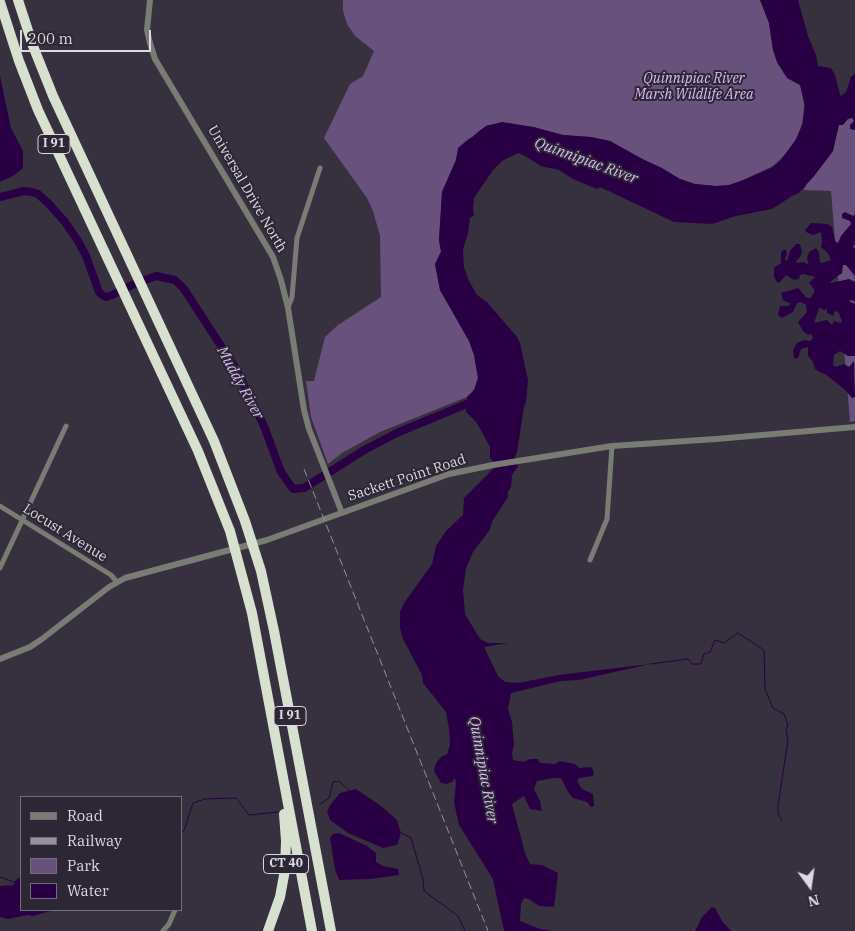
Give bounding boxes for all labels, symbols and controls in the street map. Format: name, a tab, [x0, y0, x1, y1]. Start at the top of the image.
scale bar	[22, 20, 154, 52]
text: 200 m	[28, 29, 73, 48]
park label: Quinnipiac River Marsh Wildlife Area	[634, 71, 754, 104]
street label: Universal Drive North	[204, 122, 290, 256]
road number: I 91	[38, 134, 70, 154]
water label: Quinnipiac River	[532, 134, 640, 188]
water label: Muddy River	[213, 343, 267, 423]
street label: Sackett Point Road	[346, 451, 468, 505]
street label: Locust Avenue	[20, 500, 110, 566]
road number: I 91	[274, 706, 306, 726]
water label: Quinnipiac River	[465, 715, 501, 825]
legend	[20, 796, 182, 911]
text: Road	[67, 806, 103, 825]
text: Railway	[67, 831, 122, 850]
road number: CT 40	[264, 854, 308, 874]
text: Park	[67, 856, 100, 875]
north arrow	[785, 861, 835, 911]
text: Water	[67, 881, 109, 900]
text: N	[806, 890, 821, 911]

